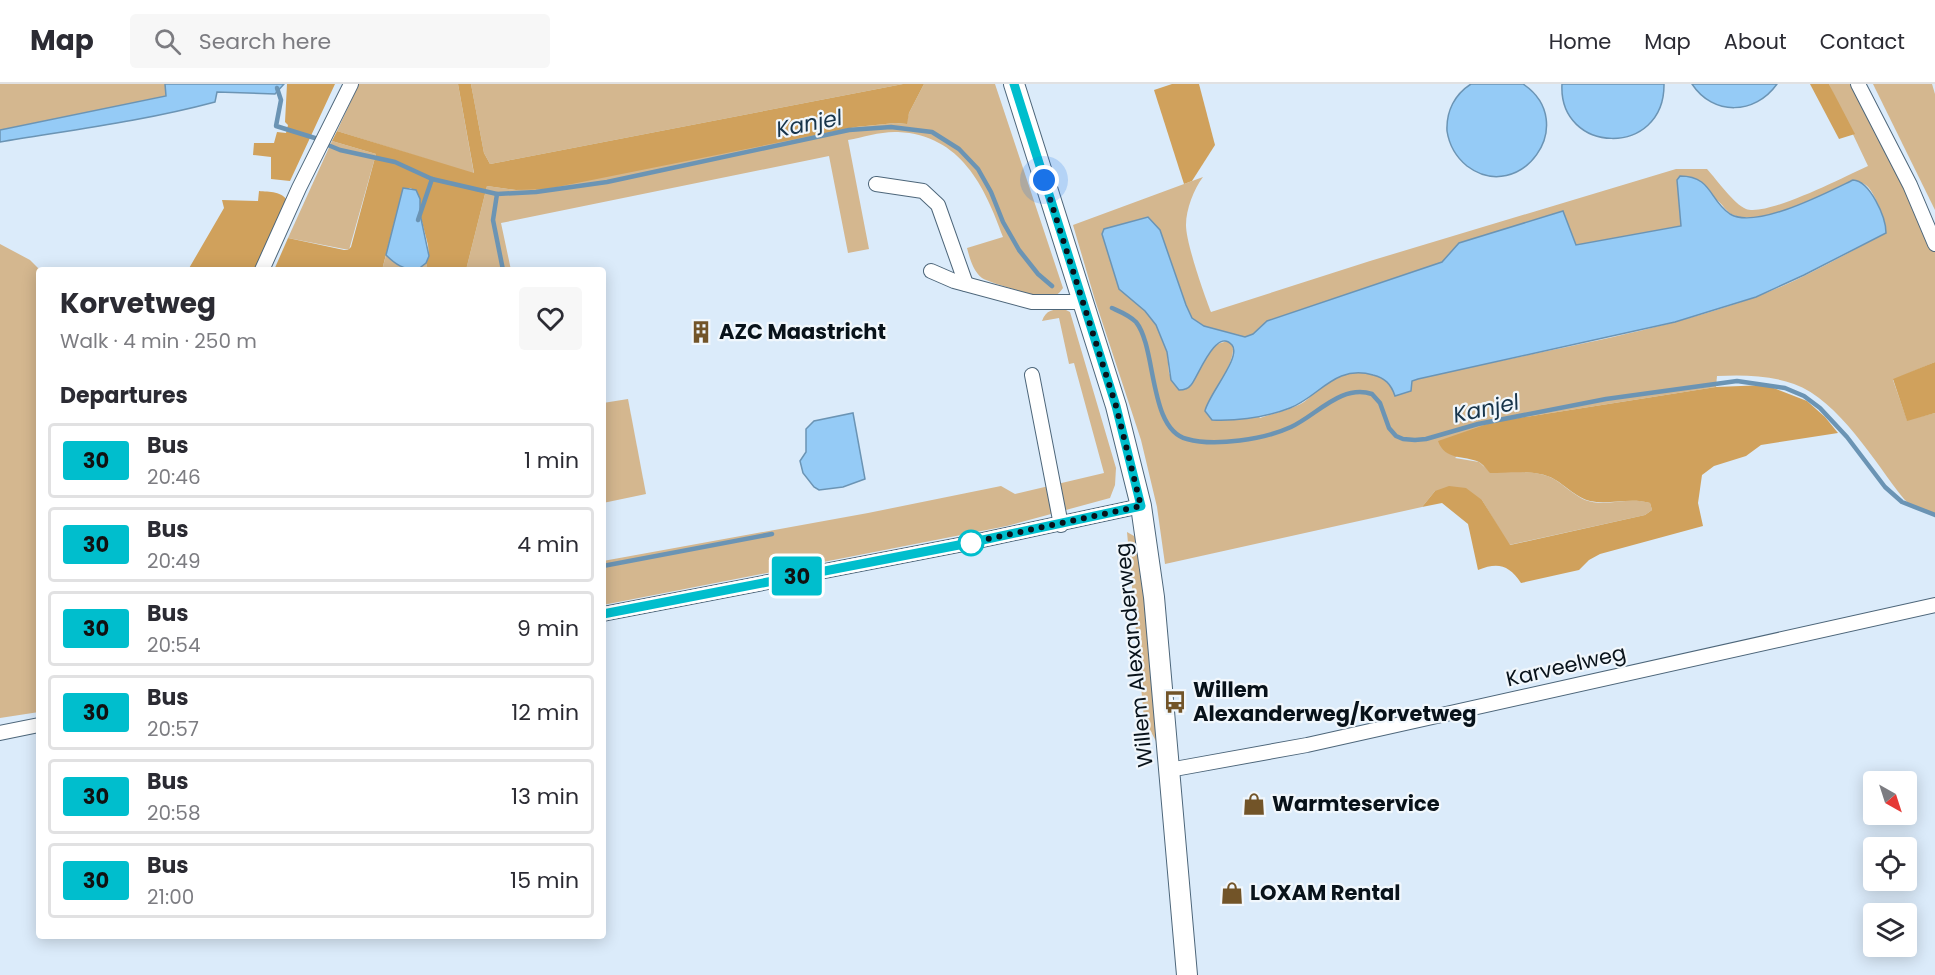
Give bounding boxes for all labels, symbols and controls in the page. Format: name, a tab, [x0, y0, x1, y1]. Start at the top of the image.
search box	[130, 14, 550, 68]
text: Map	[30, 21, 94, 60]
icon: search	[151, 25, 184, 58]
text: Search here	[199, 26, 331, 57]
text: Home	[1549, 27, 1611, 56]
text: Map	[1644, 27, 1691, 56]
text: About	[1724, 27, 1787, 56]
text: Contact	[1820, 27, 1905, 56]
water label: Kanjel	[773, 102, 845, 145]
your location	[1029, 165, 1059, 195]
text: Korvetweg	[60, 284, 216, 323]
button: heart	[519, 287, 582, 350]
place label: AZC Maastricht	[719, 317, 886, 346]
building icon: AZC Maastricht	[688, 319, 714, 345]
text: Walk · 4 min · 250 m	[60, 327, 257, 355]
text: Departures	[60, 380, 188, 411]
water label: Kanjel	[1450, 386, 1522, 431]
text: Bus	[147, 430, 189, 461]
text: 1 min	[524, 445, 579, 476]
text: 30	[83, 446, 109, 475]
text: 20:46	[147, 463, 201, 491]
text: Bus	[147, 514, 189, 545]
text: 4 min	[517, 529, 579, 560]
text: 30	[83, 530, 109, 559]
unlabelled marker	[958, 530, 984, 556]
street label: Willem Alexanderweg	[1107, 541, 1160, 769]
text: 20:49	[147, 547, 201, 575]
line badge: 30	[770, 556, 824, 596]
text: 30	[784, 562, 810, 591]
text: Bus	[147, 598, 189, 629]
text: 9 min	[517, 613, 579, 644]
text: 30	[83, 614, 109, 643]
text: 20:54	[147, 631, 200, 659]
street label: Karveelweg	[1503, 638, 1629, 693]
place label: Willem Alexanderweg/Korvetweg	[1193, 675, 1476, 728]
text: Bus	[147, 682, 189, 713]
bus stop icon: Willem Alexanderweg/Korvetweg	[1162, 689, 1188, 715]
text: 12 min	[511, 697, 579, 728]
text: 30	[83, 698, 109, 727]
text: 20:57	[147, 715, 199, 743]
text: Bus	[147, 766, 189, 797]
north arrow	[1863, 771, 1917, 825]
map controls	[1863, 771, 1917, 957]
text: 13 min	[511, 781, 579, 812]
text: 30	[83, 782, 109, 811]
place label: Warmteservice	[1272, 789, 1440, 818]
shop icon: Warmteservice	[1241, 791, 1267, 817]
text: 20:58	[147, 799, 201, 827]
button: locate	[1863, 837, 1917, 891]
text: Bus	[147, 850, 189, 881]
text: 15 min	[510, 865, 579, 896]
text: 30	[83, 866, 109, 895]
place label: LOXAM Rental	[1250, 878, 1401, 907]
shop icon: LOXAM Rental	[1219, 880, 1245, 906]
text: 21:00	[147, 883, 194, 911]
button: layers	[1863, 903, 1917, 957]

